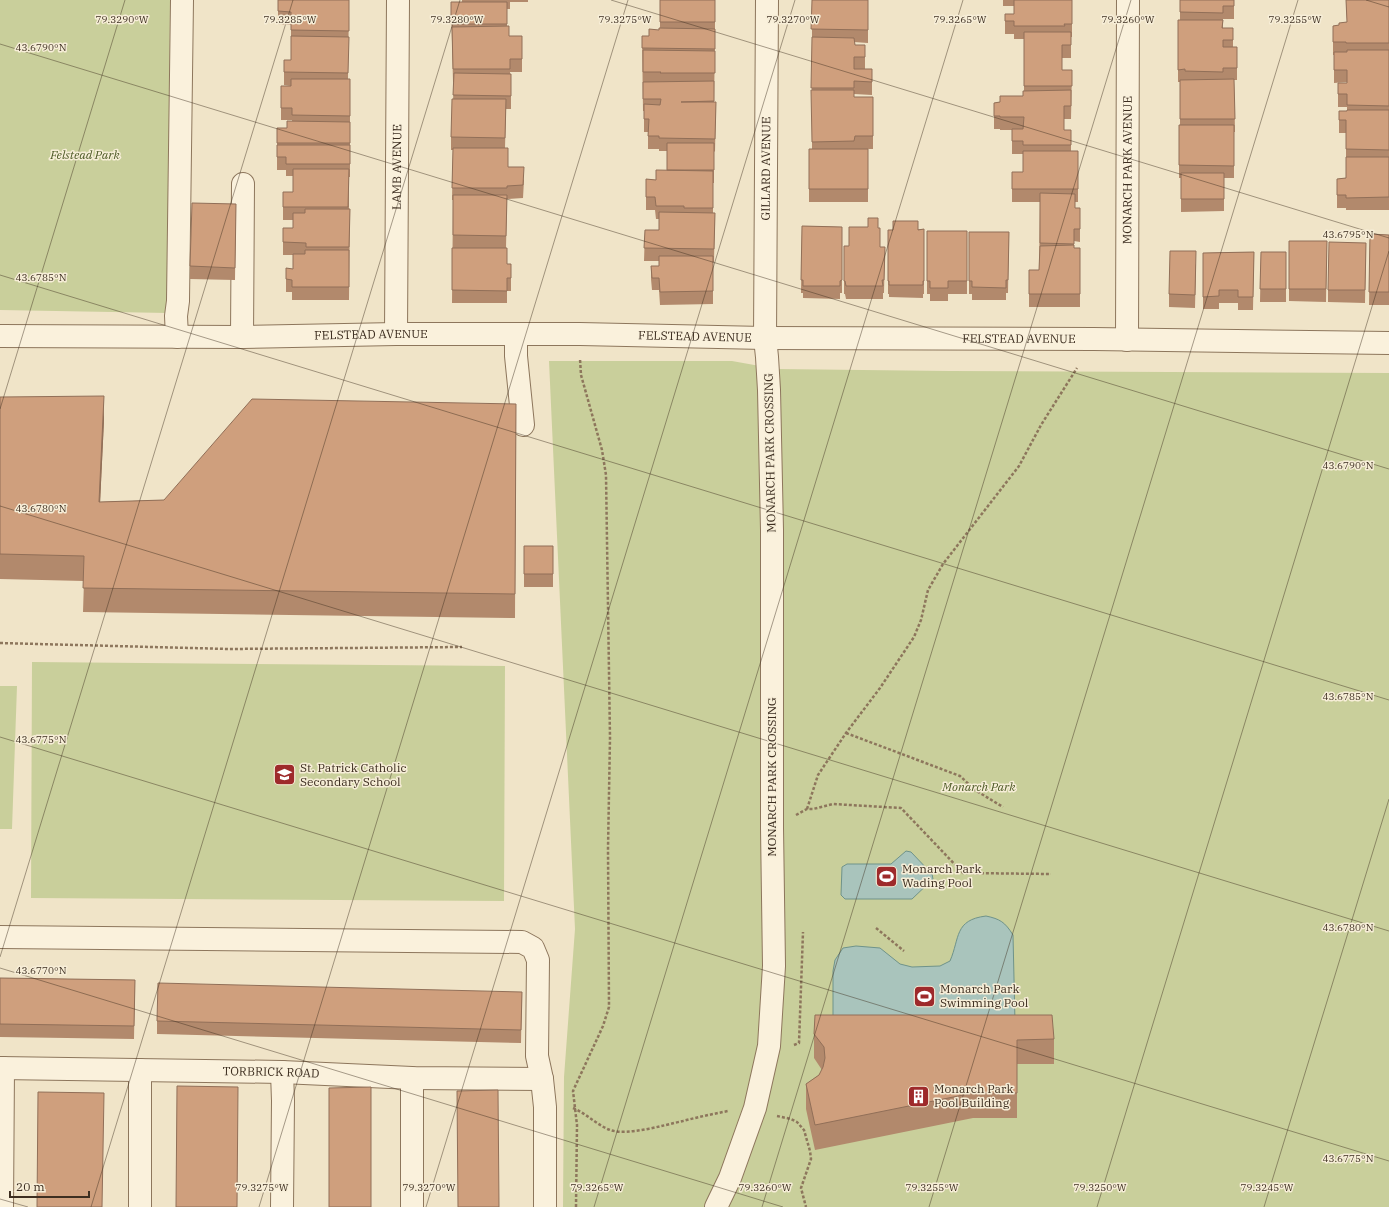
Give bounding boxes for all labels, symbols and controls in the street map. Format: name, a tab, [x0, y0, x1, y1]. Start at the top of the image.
text: 79.3290°W	[95, 13, 149, 26]
text: 79.3285°W	[263, 13, 317, 26]
text: 79.3280°W	[430, 13, 484, 26]
text: 79.3275°W	[598, 13, 652, 26]
text: 79.3270°W	[766, 13, 820, 26]
text: 79.3265°W	[933, 13, 987, 26]
text: 79.3260°W	[1101, 13, 1155, 26]
text: 79.3255°W	[1268, 13, 1322, 26]
text: 43.6790°N	[15, 41, 67, 54]
street label: MONARCH PARK AVENUE	[1119, 96, 1135, 244]
street label: GILLARD AVENUE	[758, 116, 773, 220]
street label: LAMB AVENUE	[389, 124, 404, 210]
park label: Felstead Park	[49, 147, 120, 162]
text: 43.6795°N	[1322, 228, 1374, 241]
text: 43.6785°N	[15, 271, 67, 284]
street label: FELSTEAD AVENUE	[314, 326, 428, 343]
street label: FELSTEAD AVENUE	[638, 327, 752, 345]
street label: FELSTEAD AVENUE	[962, 331, 1076, 346]
street label: MONARCH PARK CROSSING	[761, 373, 778, 533]
text: 43.6790°N	[1322, 459, 1374, 472]
text: 43.6780°N	[15, 502, 67, 515]
text: 43.6785°N	[1322, 690, 1374, 703]
street label: MONARCH PARK CROSSING	[764, 697, 779, 857]
text: 43.6775°N	[15, 733, 67, 746]
place label: St. Patrick Catholic Secondary School	[300, 760, 407, 789]
school or university icon: St. Patrick Catholic Secondary School	[271, 762, 297, 788]
park label: Monarch Park	[941, 779, 1016, 794]
place label: Monarch Park Wading Pool	[902, 861, 981, 890]
sports icon: Monarch Park Wading Pool	[874, 863, 900, 889]
text: 43.6780°N	[1322, 921, 1374, 934]
text: 43.6770°N	[15, 964, 67, 977]
place label: Monarch Park Swimming Pool	[940, 981, 1029, 1010]
sports icon: Monarch Park Swimming Pool	[911, 983, 937, 1009]
street label: TORBRICK ROAD	[223, 1063, 320, 1081]
place label: Monarch Park Pool Building	[934, 1081, 1013, 1110]
building icon: Monarch Park Pool Building	[906, 1083, 932, 1109]
text: 43.6775°N	[1322, 1152, 1374, 1165]
scale bar	[10, 1173, 89, 1199]
text: 20 m	[16, 1179, 45, 1194]
text: 79.3275°W	[235, 1181, 289, 1194]
text: 79.3270°W	[402, 1181, 456, 1194]
text: 79.3265°W	[570, 1181, 624, 1194]
text: 79.3260°W	[738, 1181, 792, 1194]
text: 79.3255°W	[905, 1181, 959, 1194]
text: 79.3250°W	[1073, 1181, 1127, 1194]
text: 79.3245°W	[1240, 1181, 1294, 1194]

